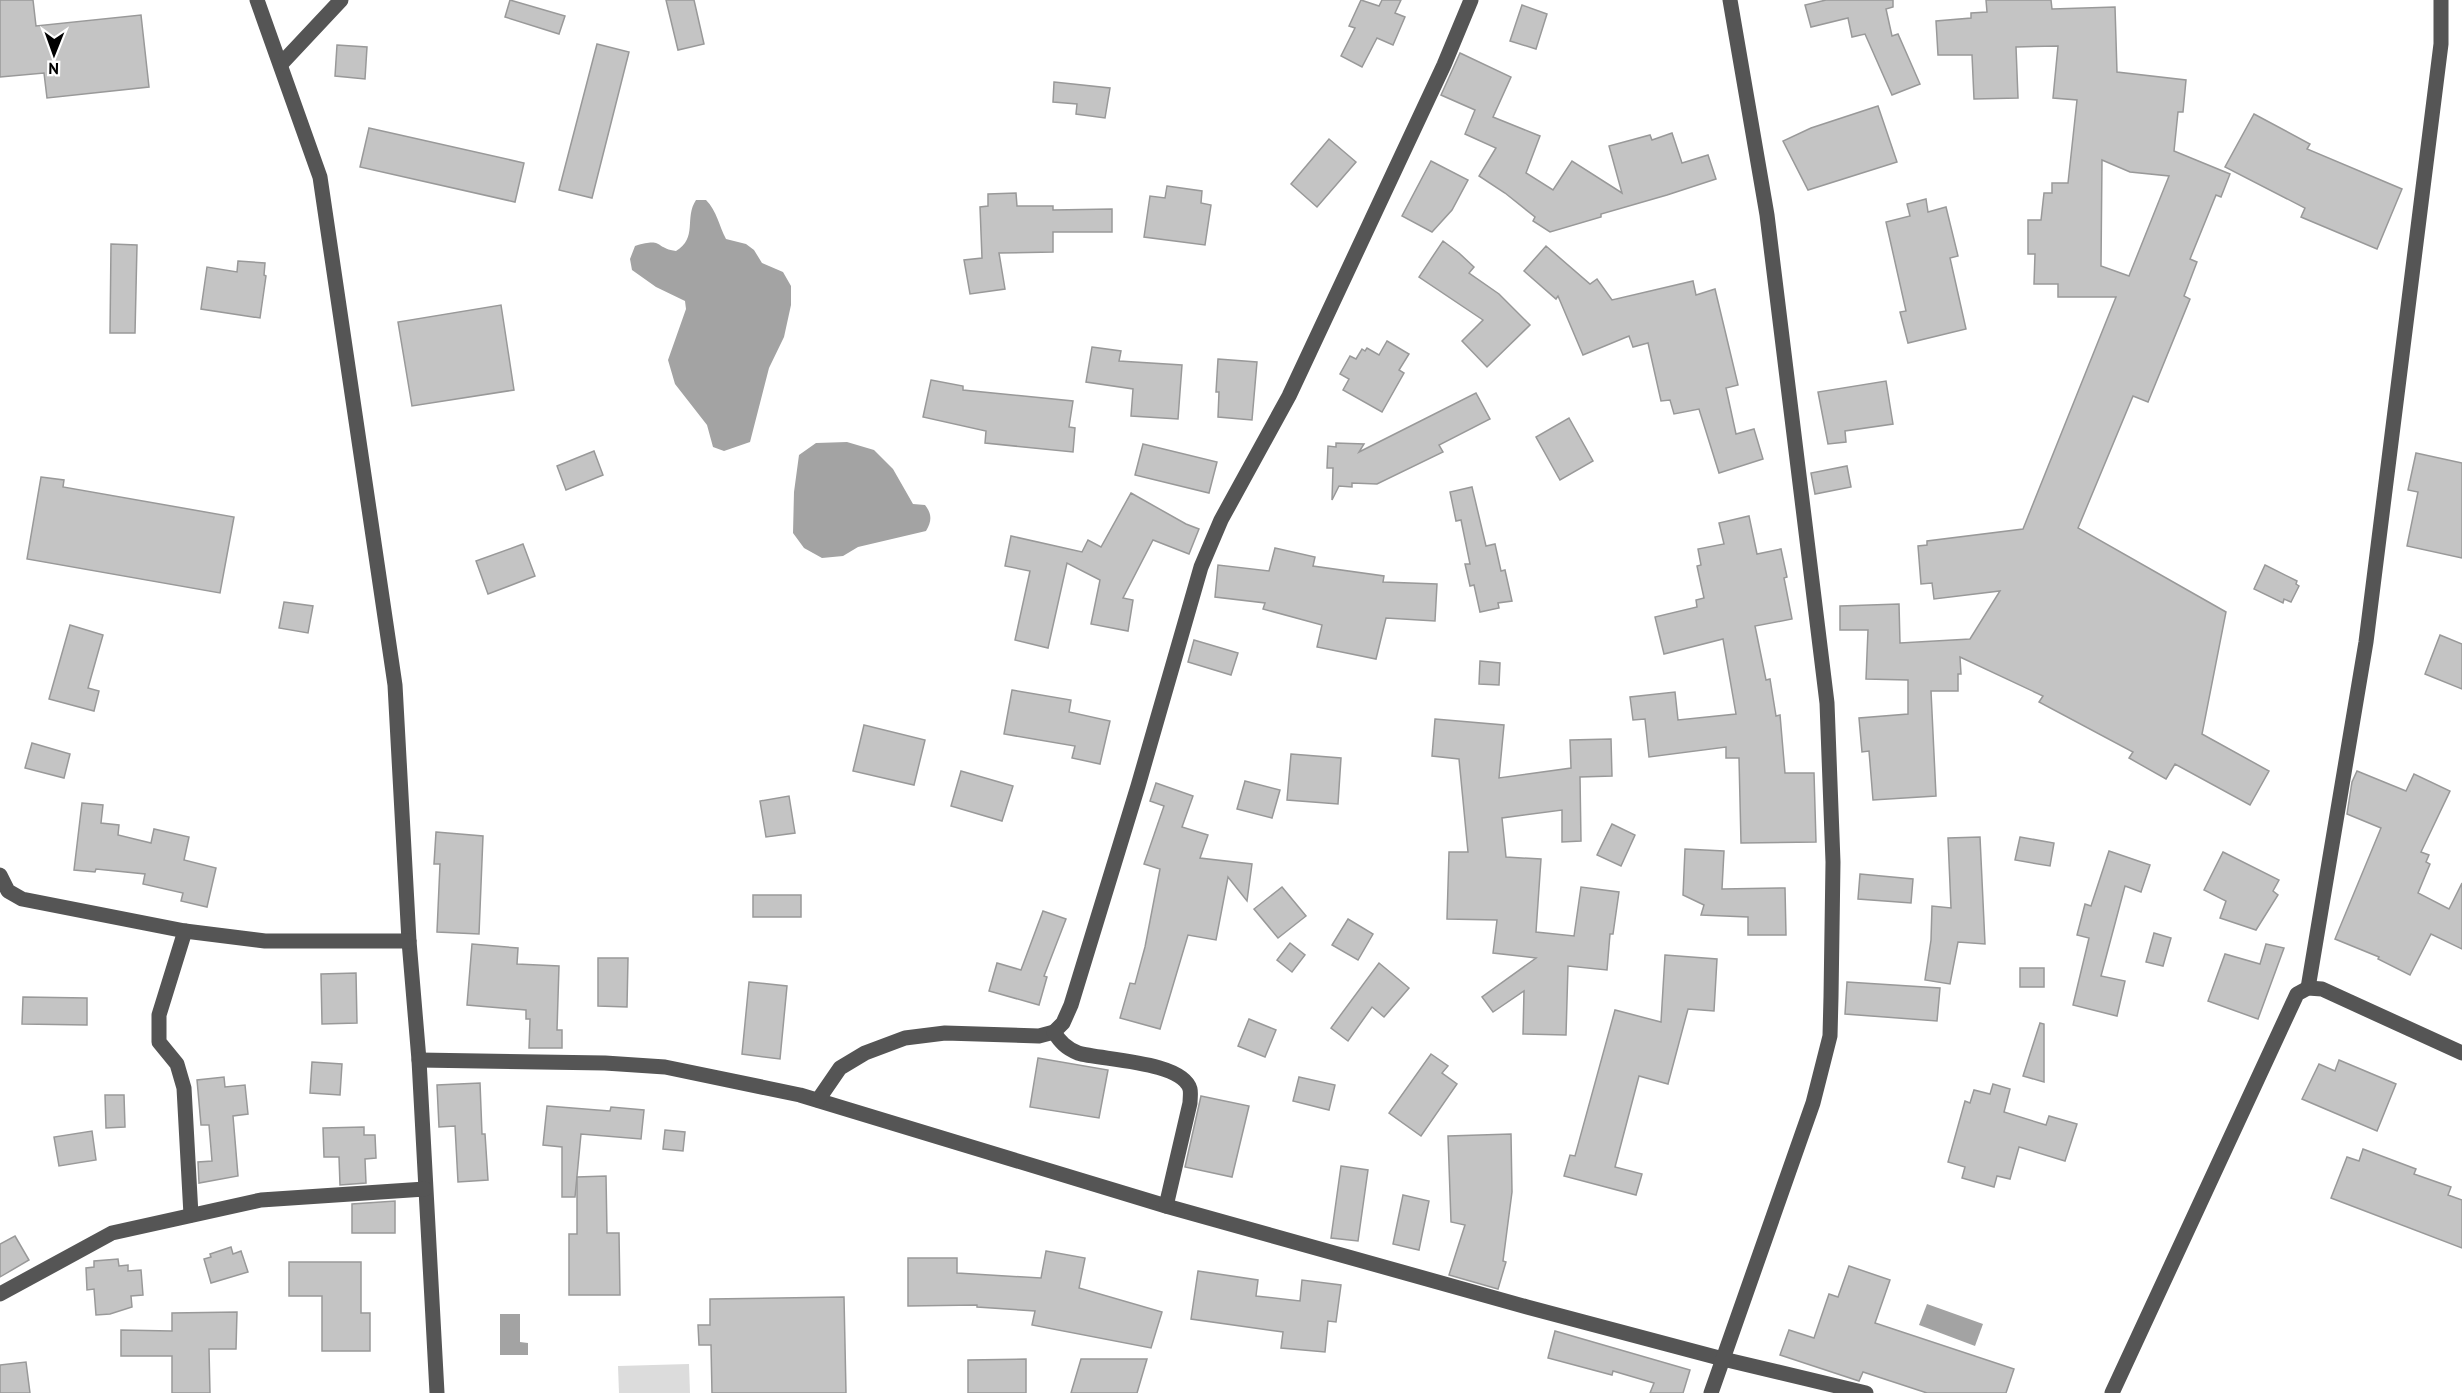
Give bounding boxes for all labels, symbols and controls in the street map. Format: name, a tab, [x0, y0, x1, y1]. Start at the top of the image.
north arrow	[24, 24, 84, 84]
text: N	[48, 59, 59, 79]

